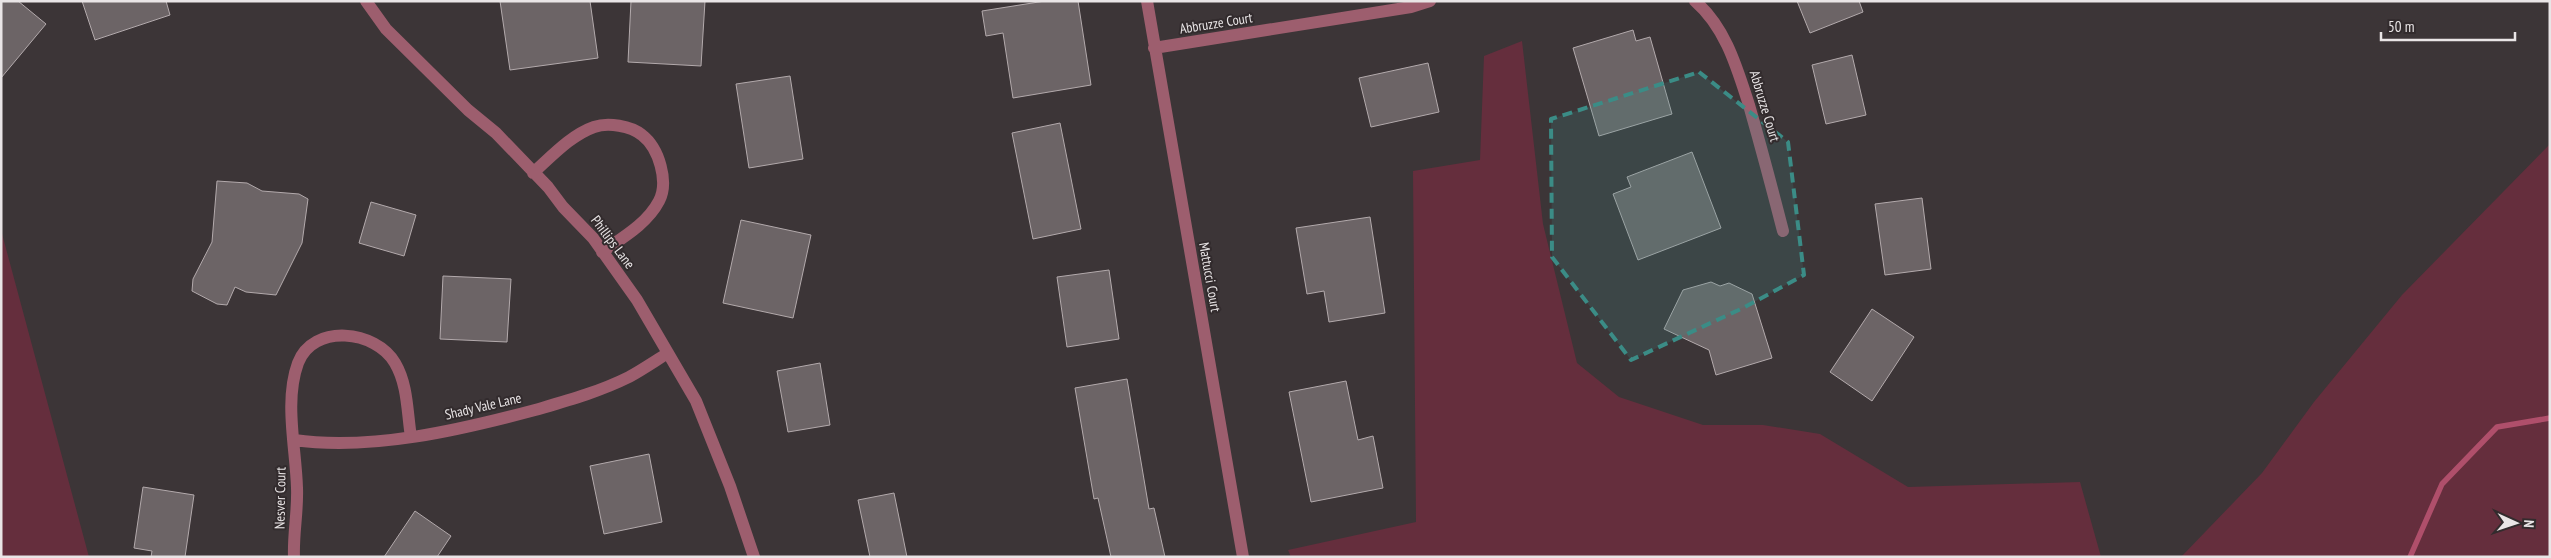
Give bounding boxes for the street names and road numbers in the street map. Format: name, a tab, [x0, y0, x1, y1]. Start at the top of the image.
street label: Abbruzze Court	[1178, 8, 1254, 38]
street label: Abbruzze Court	[1746, 68, 1784, 144]
street label: Phillips Lane	[587, 212, 639, 272]
street label: Mattucci Court	[1195, 241, 1225, 313]
street label: Shady Vale Lane	[443, 388, 523, 424]
street label: Nesver Court	[270, 467, 290, 529]

